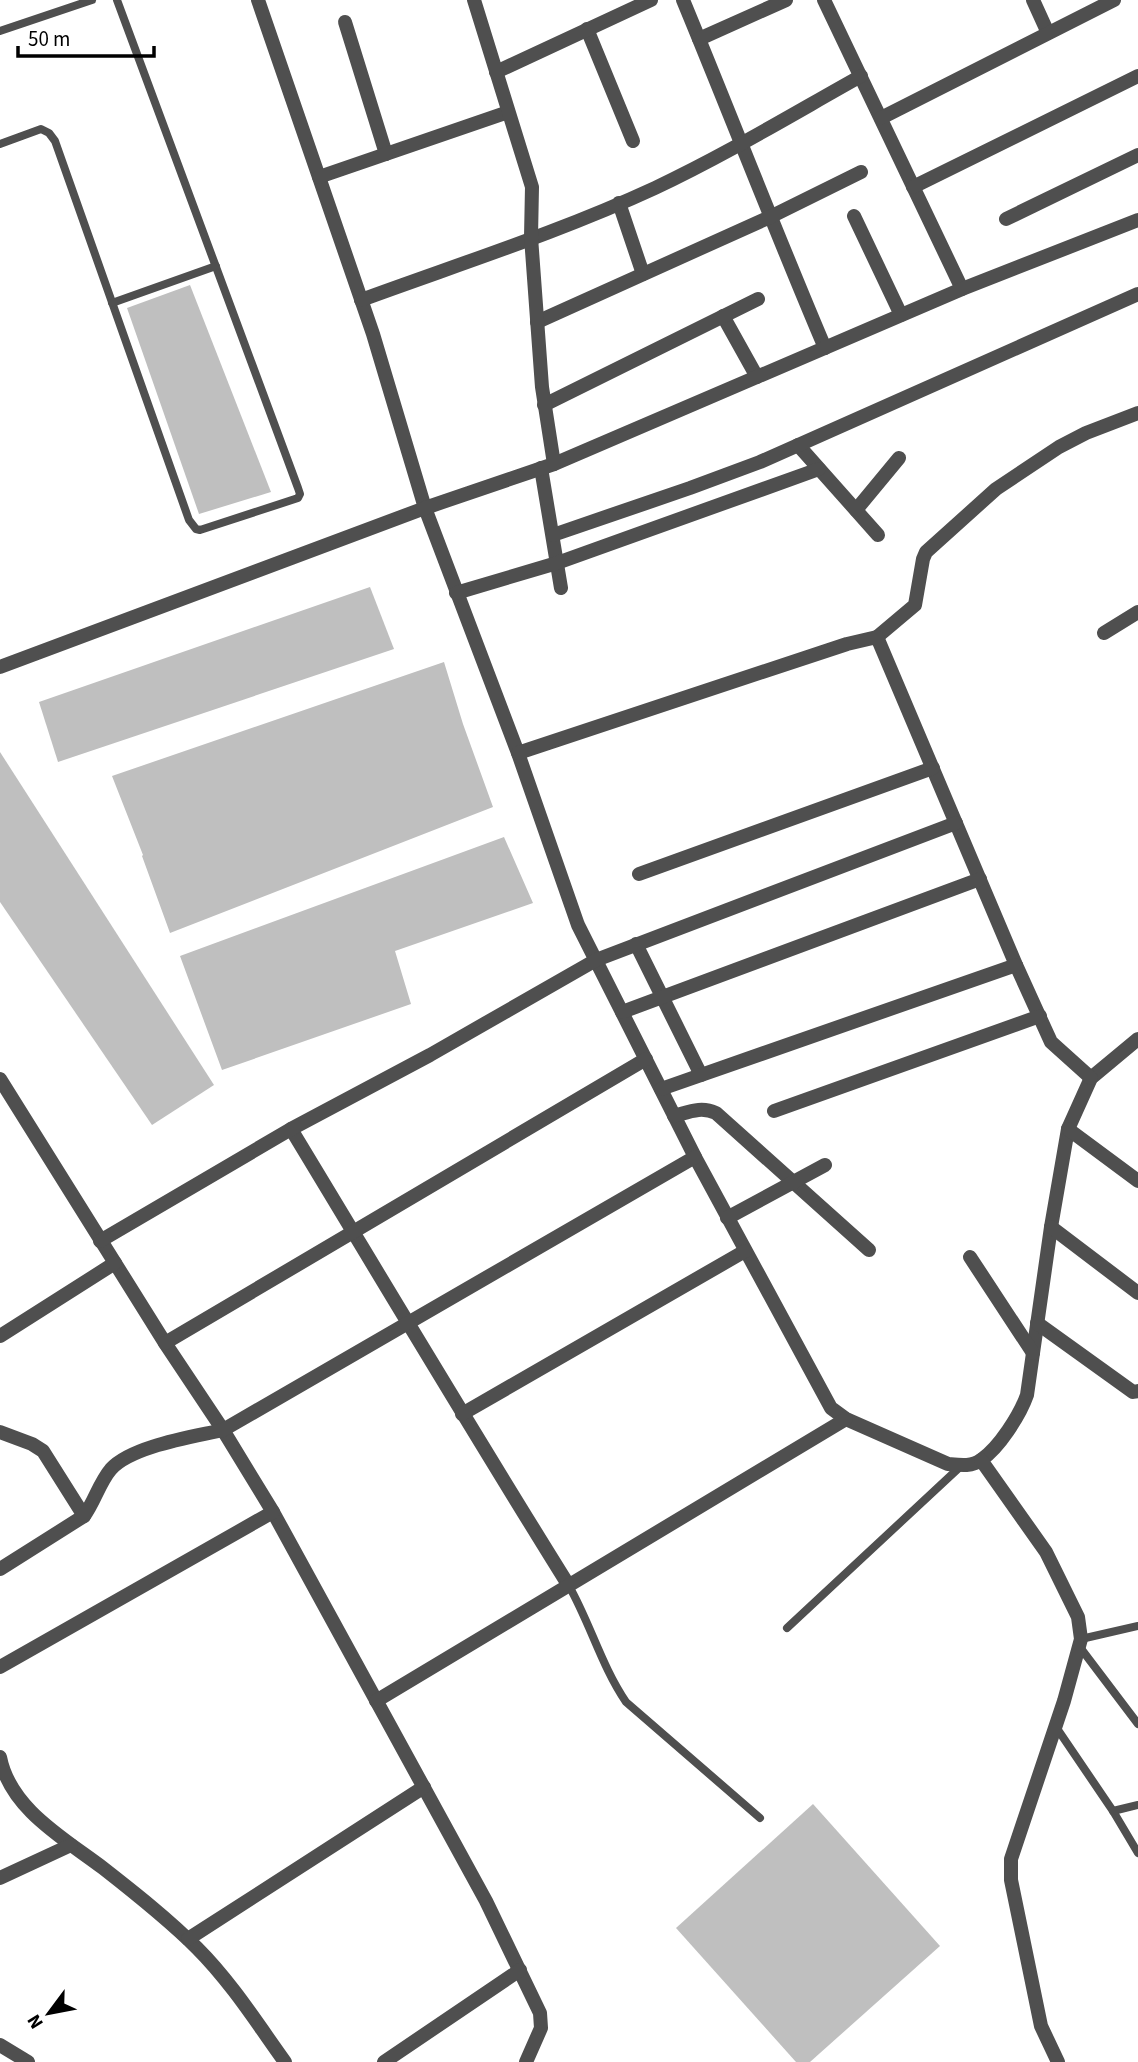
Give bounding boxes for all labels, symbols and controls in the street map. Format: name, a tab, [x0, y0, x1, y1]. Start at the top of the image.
scale bar	[18, 14, 154, 58]
text: 50 m	[28, 24, 70, 54]
north arrow	[14, 1978, 84, 2048]
text: N	[21, 2009, 51, 2034]

